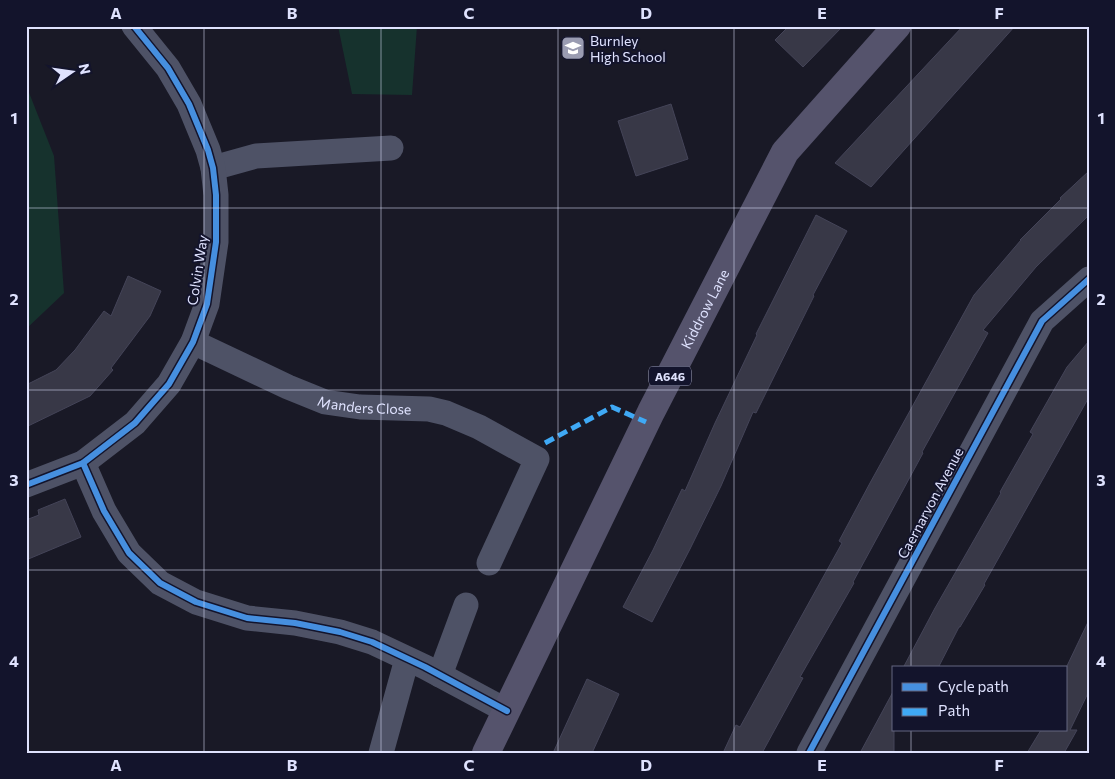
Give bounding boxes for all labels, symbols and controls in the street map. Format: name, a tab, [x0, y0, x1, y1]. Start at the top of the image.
text: A	[110, 3, 122, 22]
text: B	[287, 3, 298, 22]
text: C	[464, 3, 475, 22]
text: D	[640, 3, 652, 22]
text: E	[817, 3, 827, 22]
text: F	[994, 3, 1004, 22]
place label: Burnley High School	[590, 32, 666, 65]
school or university icon: Burnley High School	[560, 35, 586, 61]
north arrow	[48, 48, 98, 98]
text: N	[76, 62, 95, 76]
text: 1	[10, 108, 18, 127]
text: 1	[1097, 108, 1105, 127]
street label: Colvin Way	[183, 234, 211, 306]
street label: Kiddrow Lane	[677, 266, 732, 351]
text: 2	[9, 289, 19, 308]
text: 2	[1096, 289, 1106, 308]
road number: A646	[649, 366, 691, 386]
street label: Manders Close	[315, 392, 412, 417]
street label: Caernarvon Avenue	[894, 444, 966, 562]
text: 3	[9, 470, 19, 489]
text: 3	[1096, 470, 1106, 489]
text: 4	[9, 651, 19, 670]
text: 4	[1096, 651, 1106, 670]
legend	[892, 666, 1068, 732]
text: Cycle path	[938, 677, 1009, 695]
text: Path	[938, 701, 970, 719]
text: A	[110, 755, 122, 774]
text: B	[287, 755, 298, 774]
text: C	[464, 755, 475, 774]
text: D	[640, 755, 652, 774]
text: E	[817, 755, 827, 774]
text: F	[994, 755, 1004, 774]

